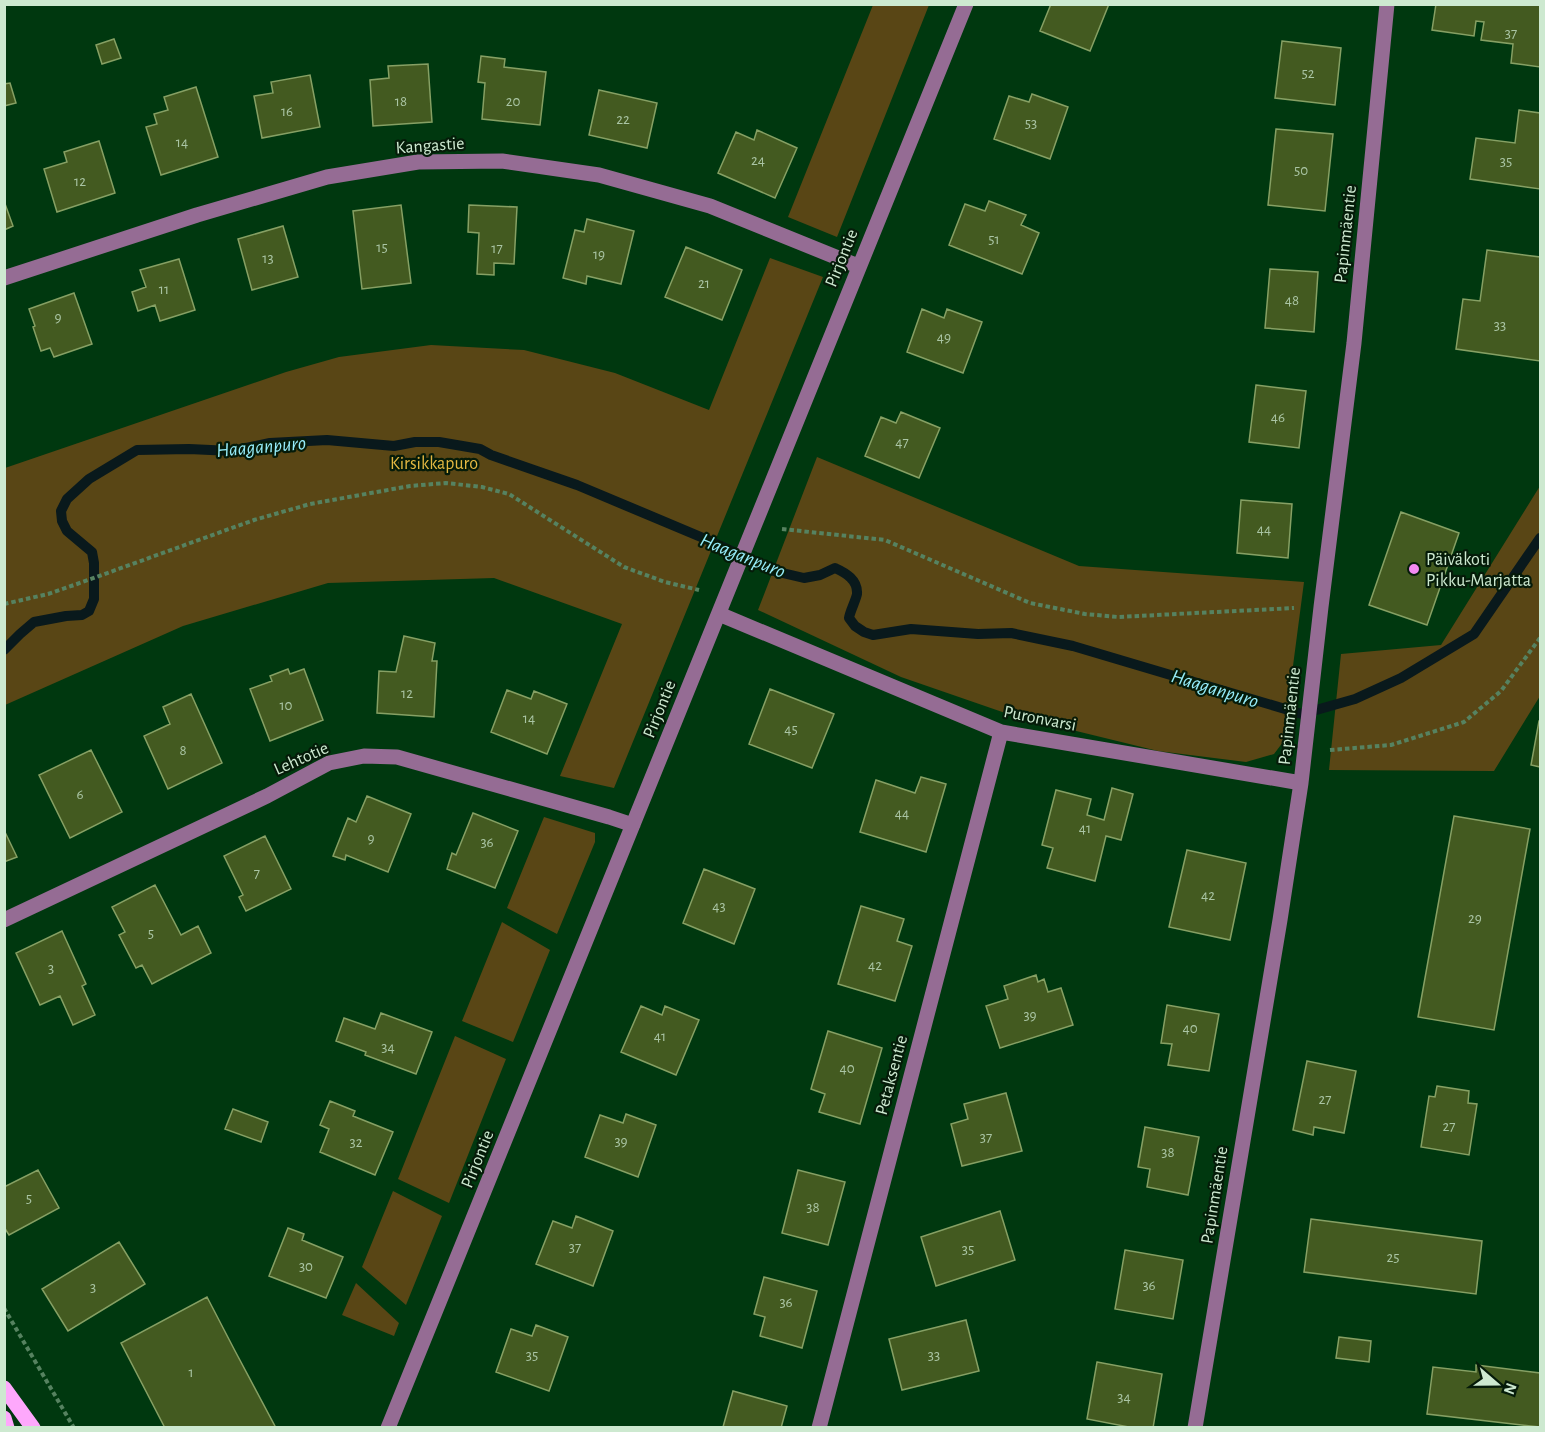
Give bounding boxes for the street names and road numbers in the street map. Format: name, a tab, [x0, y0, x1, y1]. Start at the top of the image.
street label: Kangastie	[395, 135, 465, 157]
street label: Papinmäentie	[1332, 184, 1360, 284]
street label: Pirjontie	[822, 227, 862, 290]
street label: Papinmäentie	[1276, 666, 1304, 766]
street label: Pirjontie	[640, 678, 680, 741]
street label: Puronvarsi	[1002, 703, 1078, 735]
street label: Lehtotie	[271, 739, 331, 779]
street label: Petaksentie	[873, 1033, 911, 1117]
street label: Pirjontie	[458, 1128, 498, 1191]
street label: Papinmäentie	[1198, 1145, 1232, 1245]

